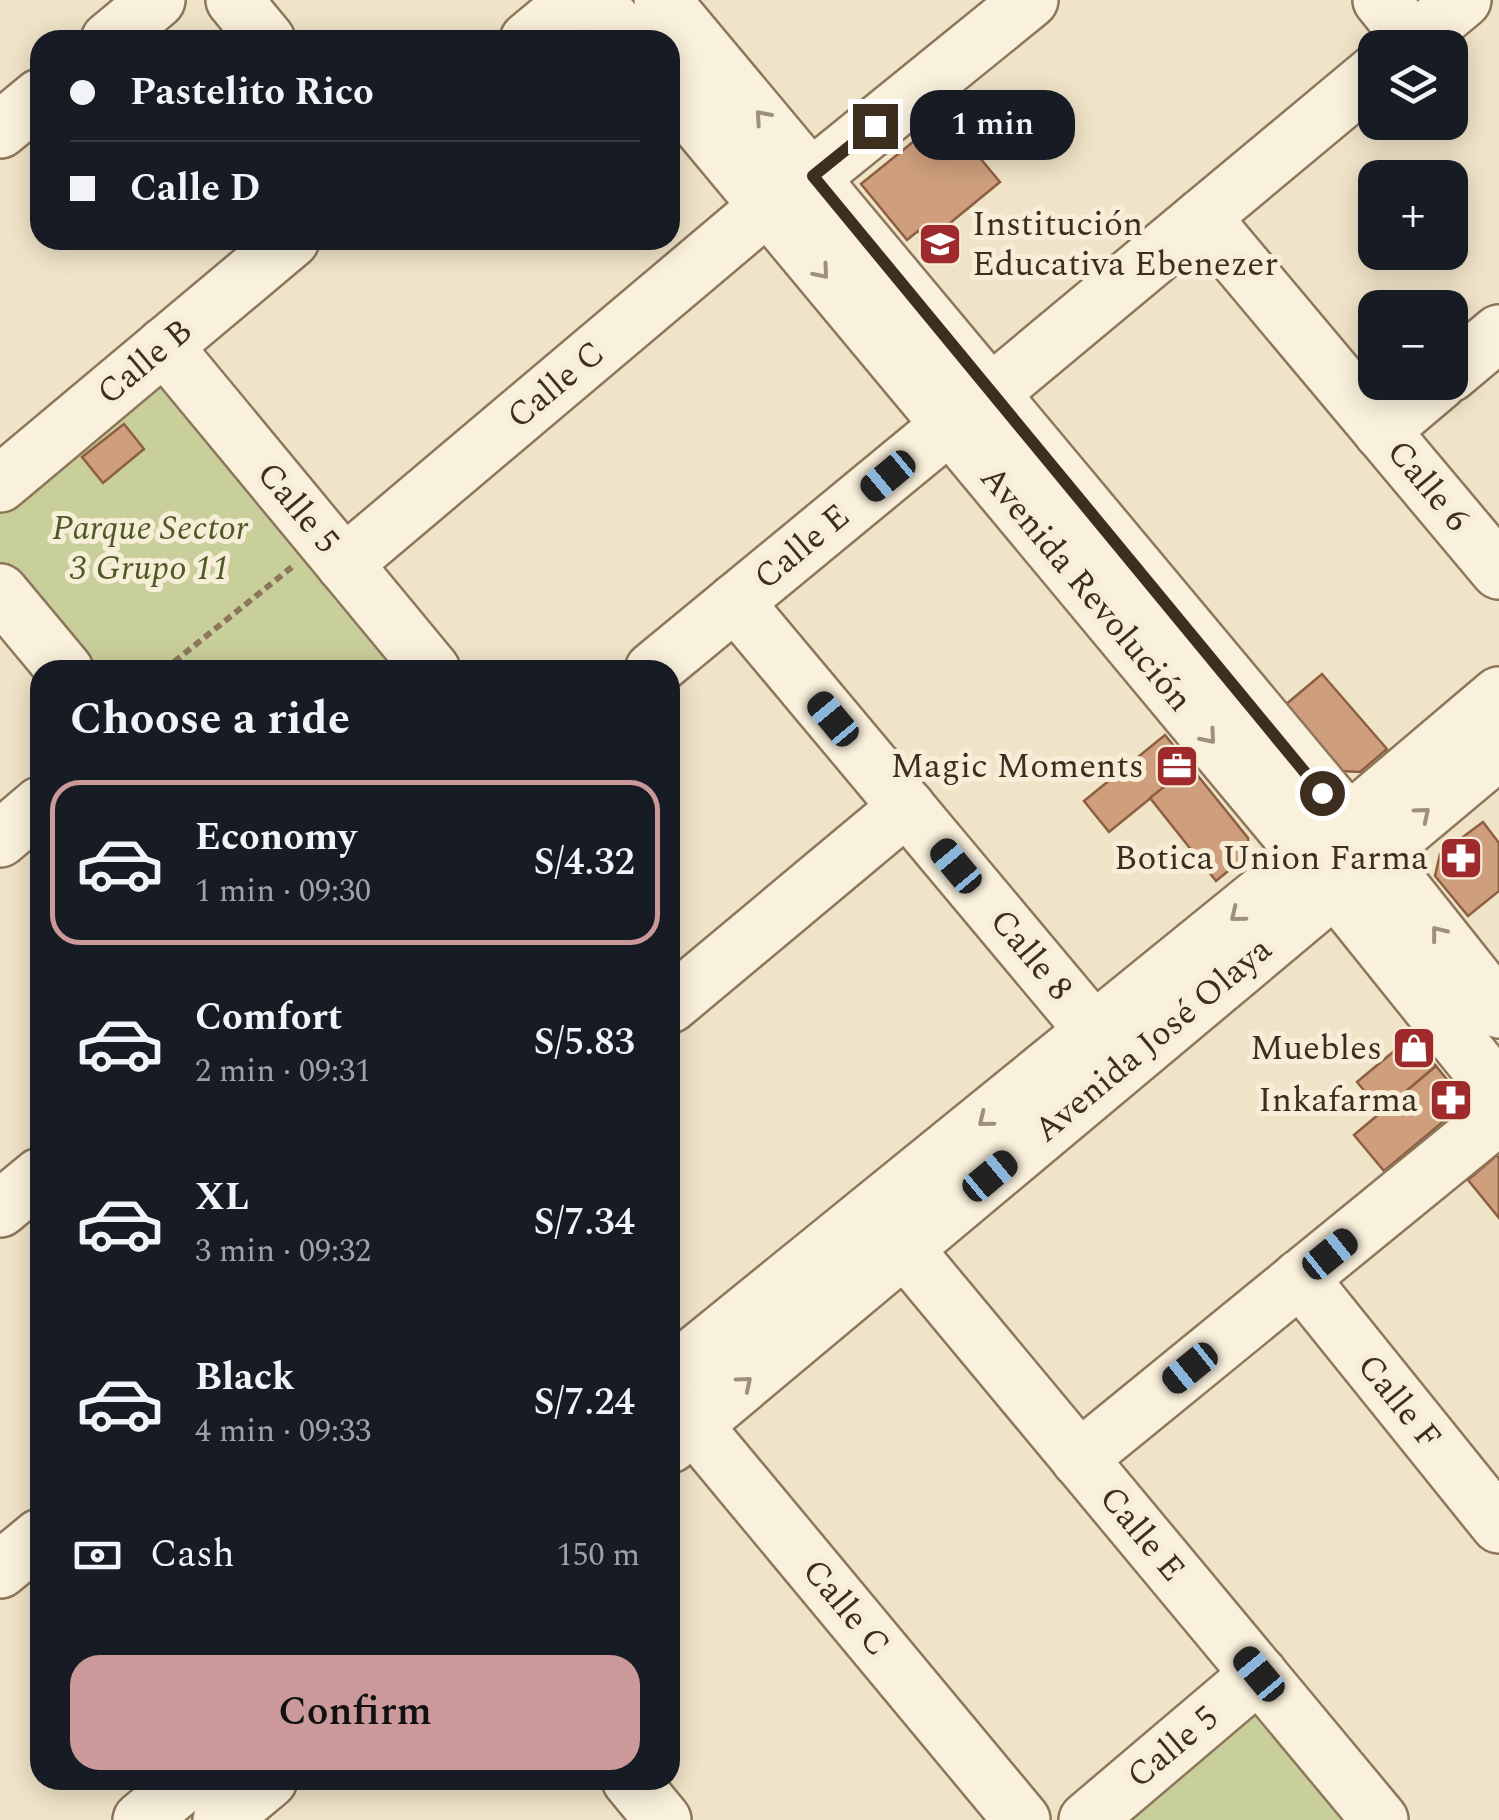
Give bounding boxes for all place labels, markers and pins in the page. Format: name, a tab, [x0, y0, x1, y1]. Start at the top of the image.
place label: Institución Educativa Ebenezer	[972, 198, 1278, 291]
school or university icon: Institución Educativa Ebenezer	[917, 221, 963, 267]
place label: Magic Moments	[891, 740, 1144, 793]
office icon: Magic Moments	[1154, 743, 1200, 789]
place label: Botica Union Farma	[1114, 832, 1428, 885]
pharmacy icon: Botica Union Farma	[1438, 835, 1484, 881]
place label: Muebles	[1250, 1022, 1382, 1075]
shop icon: Muebles	[1391, 1025, 1437, 1071]
place label: Inkafarma	[1258, 1074, 1418, 1127]
pharmacy icon: Inkafarma	[1428, 1077, 1474, 1123]

